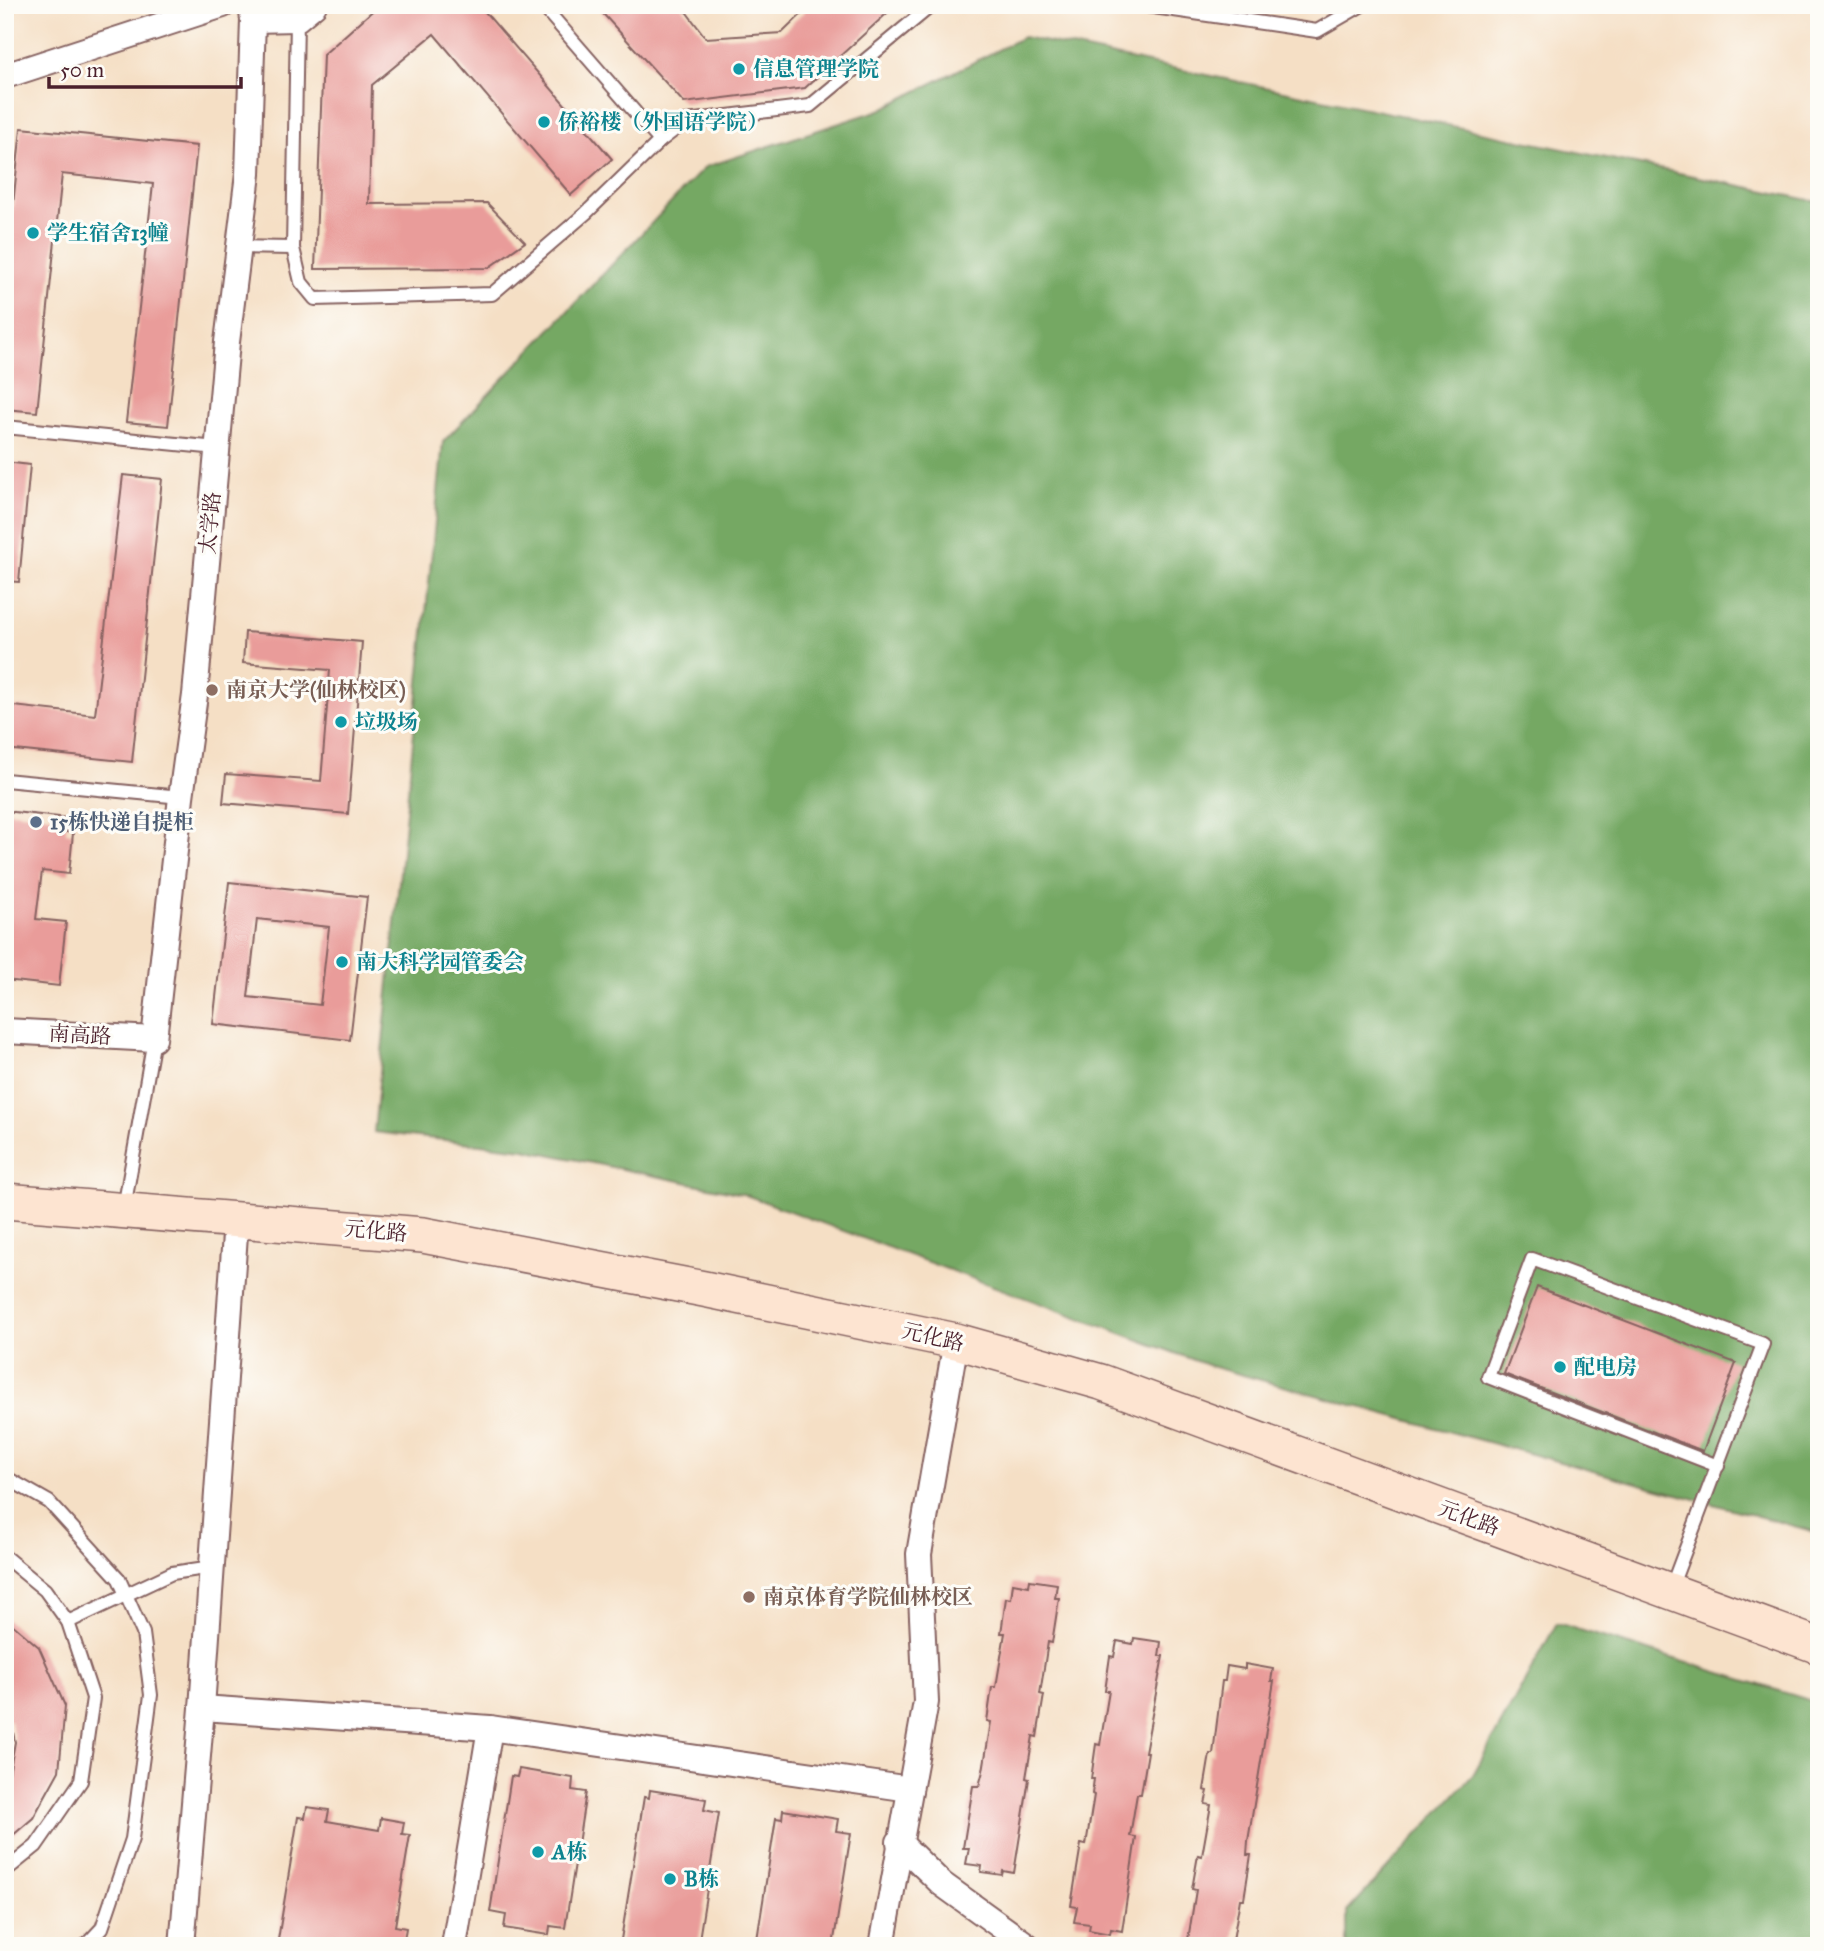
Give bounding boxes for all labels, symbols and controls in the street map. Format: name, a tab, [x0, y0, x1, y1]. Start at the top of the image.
scale bar	[49, 46, 242, 90]
place label: 信息管理学院	[753, 56, 879, 82]
text: 50 m	[60, 57, 105, 83]
marker: 信息管理学院	[731, 61, 747, 77]
place label: 侨裕楼（外国语学院）	[558, 109, 768, 135]
marker: 侨裕楼（外国语学院）	[536, 114, 552, 130]
place label: 学生宿舍13幢	[47, 220, 169, 246]
marker: 学生宿舍13幢	[25, 225, 41, 241]
street label: 太学路	[194, 490, 226, 556]
place label: 南京大学(仙林校区)	[226, 677, 406, 703]
marker: 南京大学(仙林校区)	[204, 682, 220, 698]
place label: 垃圾场	[355, 709, 418, 735]
marker: 垃圾场	[333, 714, 349, 730]
place label: 15栋快递自提柜	[50, 809, 194, 835]
marker: 15栋快递自提柜	[28, 814, 44, 830]
place label: 南大科学园管委会	[356, 949, 524, 975]
marker: 南大科学园管委会	[334, 954, 350, 970]
street label: 南高路	[48, 1020, 112, 1050]
street label: 元化路	[343, 1215, 409, 1247]
street label: 元化路	[899, 1317, 967, 1357]
place label: 配电房	[1574, 1354, 1637, 1380]
marker: 配电房	[1552, 1359, 1568, 1375]
street label: 元化路	[1435, 1495, 1503, 1541]
place label: 南京体育学院仙林校区	[763, 1584, 973, 1610]
marker: 南京体育学院仙林校区	[741, 1589, 757, 1605]
place label: A栋	[550, 1839, 587, 1865]
marker: A栋	[530, 1844, 546, 1860]
place label: B栋	[684, 1866, 719, 1892]
marker: B栋	[662, 1871, 678, 1887]

